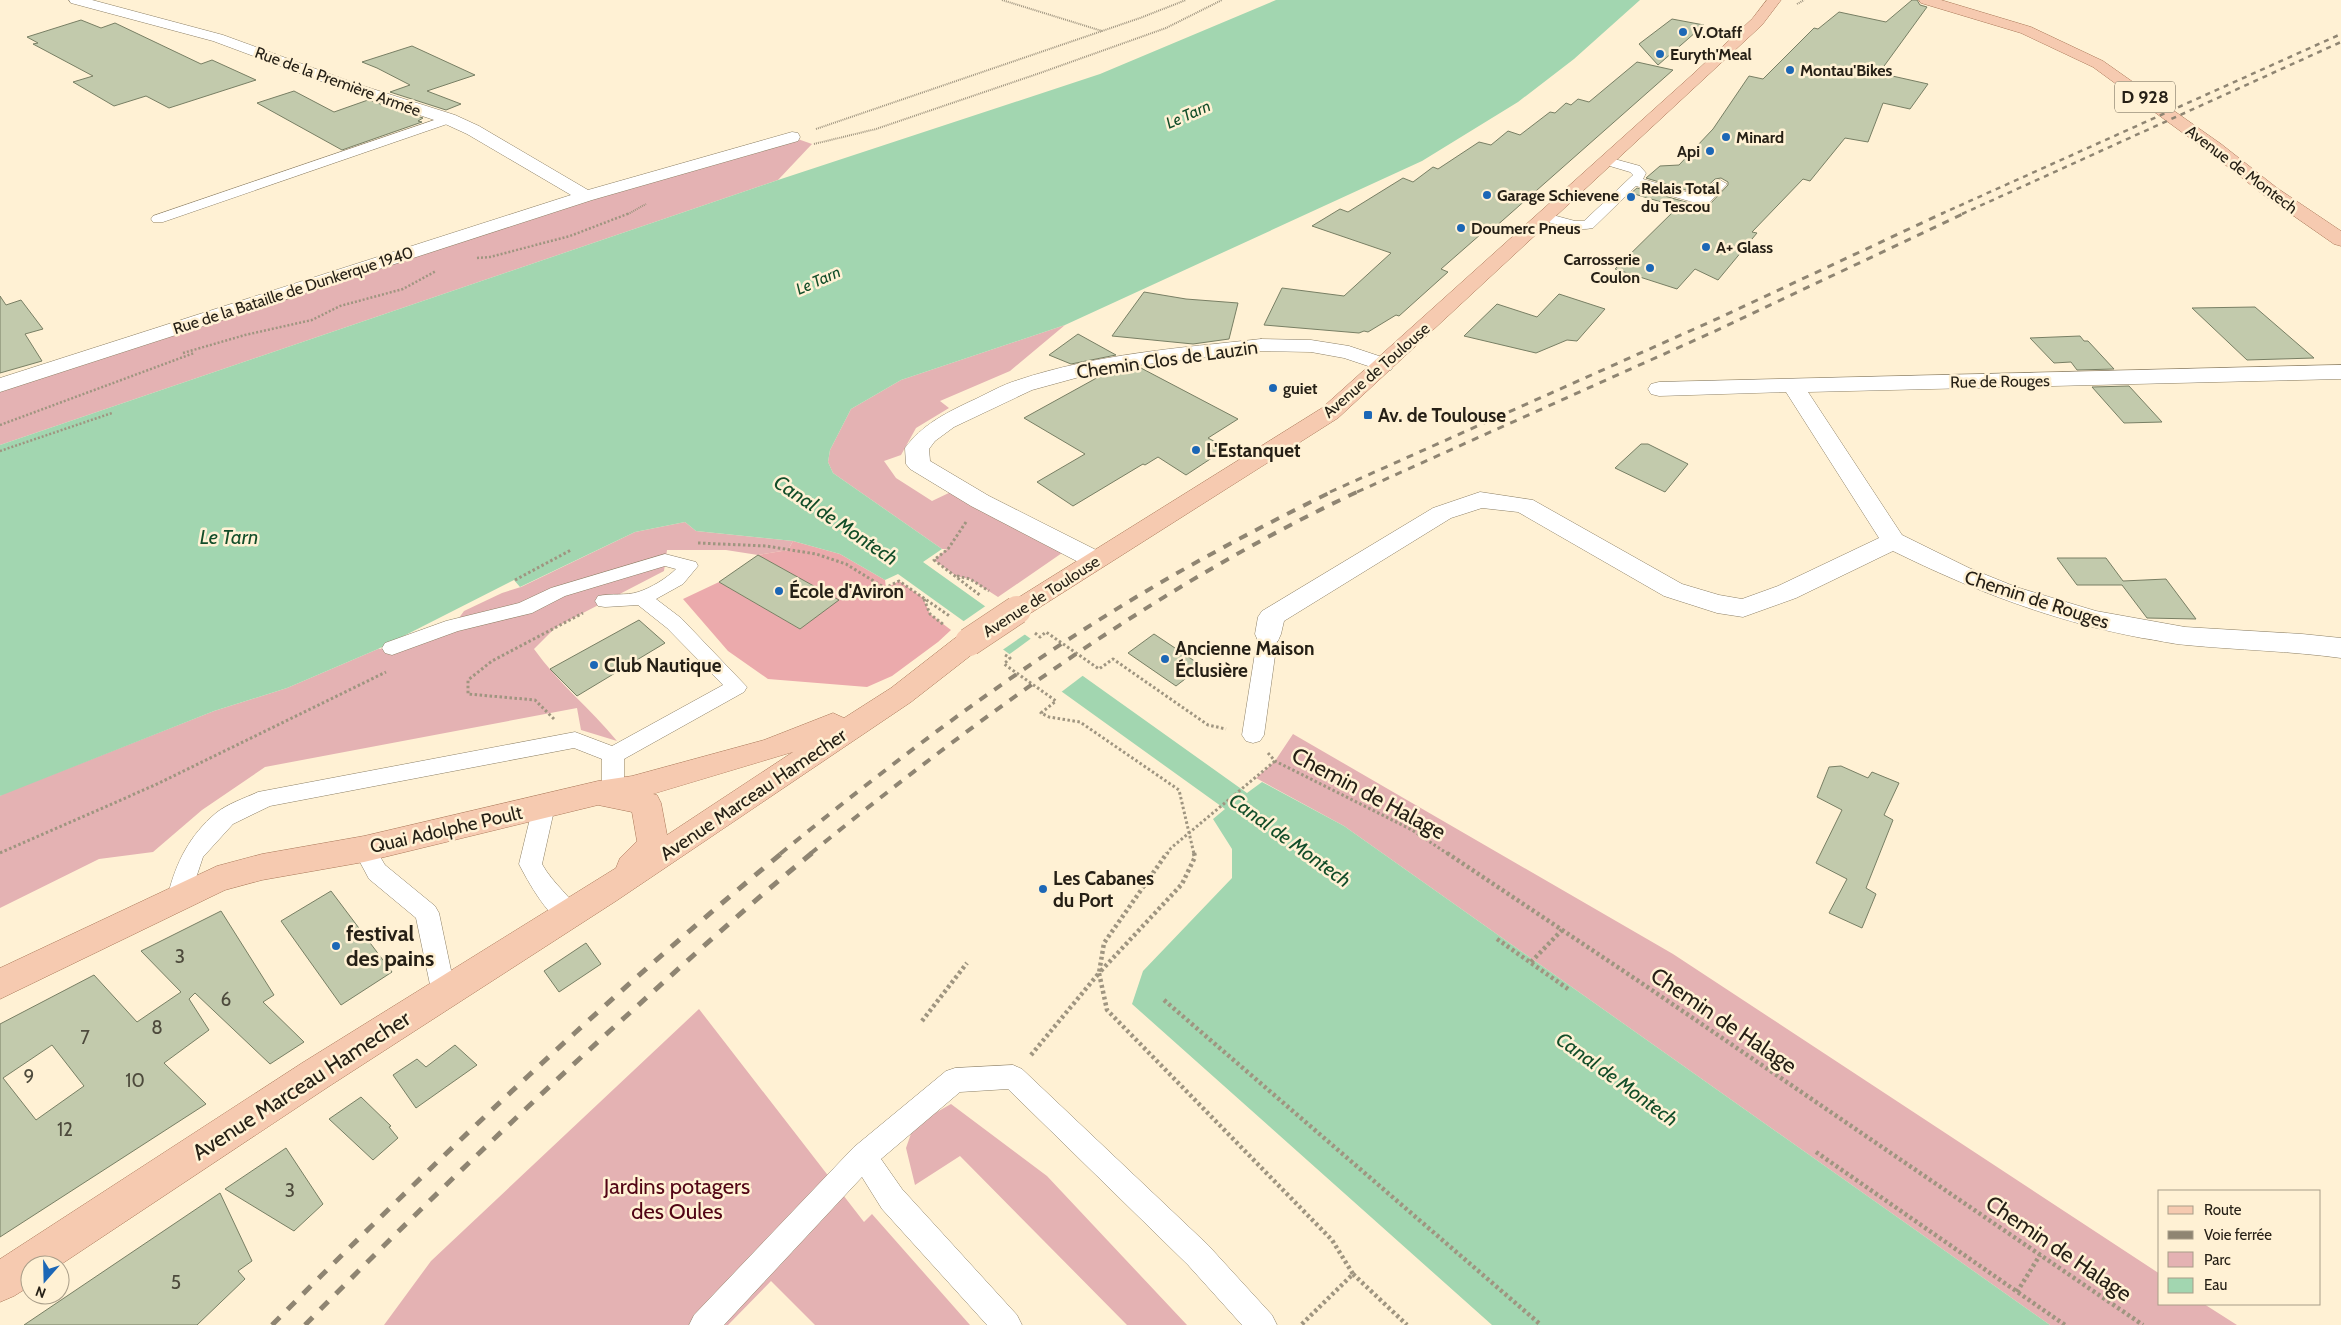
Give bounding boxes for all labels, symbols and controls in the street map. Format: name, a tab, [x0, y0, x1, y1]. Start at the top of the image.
place label: V.Otaff	[1693, 23, 1743, 42]
marker: V.Otaff	[1677, 26, 1689, 38]
street label: Rue de la Première Armée	[252, 43, 423, 120]
place label: Euryth'Meal	[1670, 45, 1752, 64]
marker: Euryth'Meal	[1654, 48, 1666, 60]
place label: Montau'Bikes	[1800, 61, 1893, 80]
marker: Montau'Bikes	[1784, 64, 1796, 76]
road number: D 928	[2115, 81, 2175, 112]
water label: Le Tarn	[1163, 96, 1213, 133]
street label: Avenue de Montech	[2182, 121, 2301, 218]
place label: Minard	[1736, 128, 1784, 147]
marker: Minard	[1720, 131, 1732, 143]
place label: Api	[1677, 142, 1700, 161]
marker: Api	[1704, 145, 1716, 157]
place label: Relais Total du Tescou	[1641, 179, 1720, 216]
place label: Garage Schievene	[1497, 186, 1619, 205]
marker: Garage Schievene	[1481, 189, 1493, 201]
marker: Relais Total du Tescou	[1625, 191, 1637, 203]
place label: Doumerc Pneus	[1471, 219, 1581, 238]
marker: Doumerc Pneus	[1455, 222, 1467, 234]
place label: A+ Glass	[1716, 238, 1773, 257]
marker: A+ Glass	[1700, 241, 1712, 253]
street label: Rue de la Bataille de Dunkerque 1940	[171, 243, 416, 338]
place label: Carrosserie Coulon	[1564, 250, 1640, 287]
water label: Le Tarn	[793, 262, 843, 299]
marker: Carrosserie Coulon	[1644, 262, 1656, 274]
street label: Avenue de Toulouse	[1319, 319, 1434, 422]
street label: Chemin Clos de Lauzin	[1075, 335, 1259, 384]
street label: Rue de Rouges	[1950, 371, 2050, 392]
place label: guiet	[1283, 379, 1318, 398]
marker: guiet	[1267, 382, 1279, 394]
place label: Av. de Toulouse	[1378, 404, 1506, 427]
marker: Av. de Toulouse	[1362, 409, 1374, 421]
place label: L'Estanquet	[1206, 439, 1301, 462]
marker: L'Estanquet	[1190, 444, 1202, 456]
water label: Canal de Montech	[769, 470, 903, 570]
water label: Le Tarn	[200, 525, 258, 549]
street label: Avenue de Toulouse	[979, 552, 1103, 641]
street label: Chemin de Rouges	[1962, 565, 2112, 634]
place label: École d'Aviron	[789, 579, 904, 603]
marker: École d'Aviron	[773, 585, 785, 597]
place label: Ancienne Maison Éclusière	[1175, 637, 1314, 682]
marker: Ancienne Maison Éclusière	[1159, 653, 1171, 665]
place label: Club Nautique	[604, 654, 722, 677]
marker: Club Nautique	[588, 659, 600, 671]
street label: Avenue Marceau Hamecher	[656, 723, 851, 865]
street label: Chemin de Halage	[1287, 742, 1450, 845]
water label: Canal de Montech	[1225, 788, 1355, 892]
street label: Quai Adolphe Poult	[368, 801, 525, 858]
place label: Les Cabanes du Port	[1053, 867, 1154, 912]
marker: Les Cabanes du Port	[1037, 883, 1049, 895]
place label: festival des pains	[346, 920, 434, 972]
marker: festival des pains	[330, 940, 342, 952]
house number: 3	[175, 945, 185, 968]
street label: Chemin de Halage	[1646, 962, 1802, 1079]
house number: 6	[221, 988, 231, 1011]
street label: Avenue Marceau Hamecher	[187, 1005, 415, 1166]
house number: 8	[151, 1016, 163, 1039]
house number: 7	[80, 1026, 90, 1049]
water label: Canal de Montech	[1552, 1027, 1682, 1131]
house number: 9	[24, 1065, 34, 1088]
house number: 10	[125, 1069, 145, 1092]
house number: 12	[57, 1118, 73, 1141]
park label: Jardins potagers des Oules	[603, 1173, 750, 1225]
house number: 3	[285, 1179, 295, 1202]
street label: Chemin de Halage	[1981, 1190, 2137, 1307]
legend	[2158, 1190, 2321, 1305]
text: Route	[2204, 1201, 2242, 1219]
text: Voie ferrée	[2204, 1226, 2272, 1244]
text: Parc	[2204, 1251, 2231, 1269]
north arrow	[20, 1255, 70, 1305]
house number: 5	[171, 1271, 181, 1294]
text: Eau	[2204, 1276, 2227, 1294]
text: N	[33, 1282, 48, 1302]

